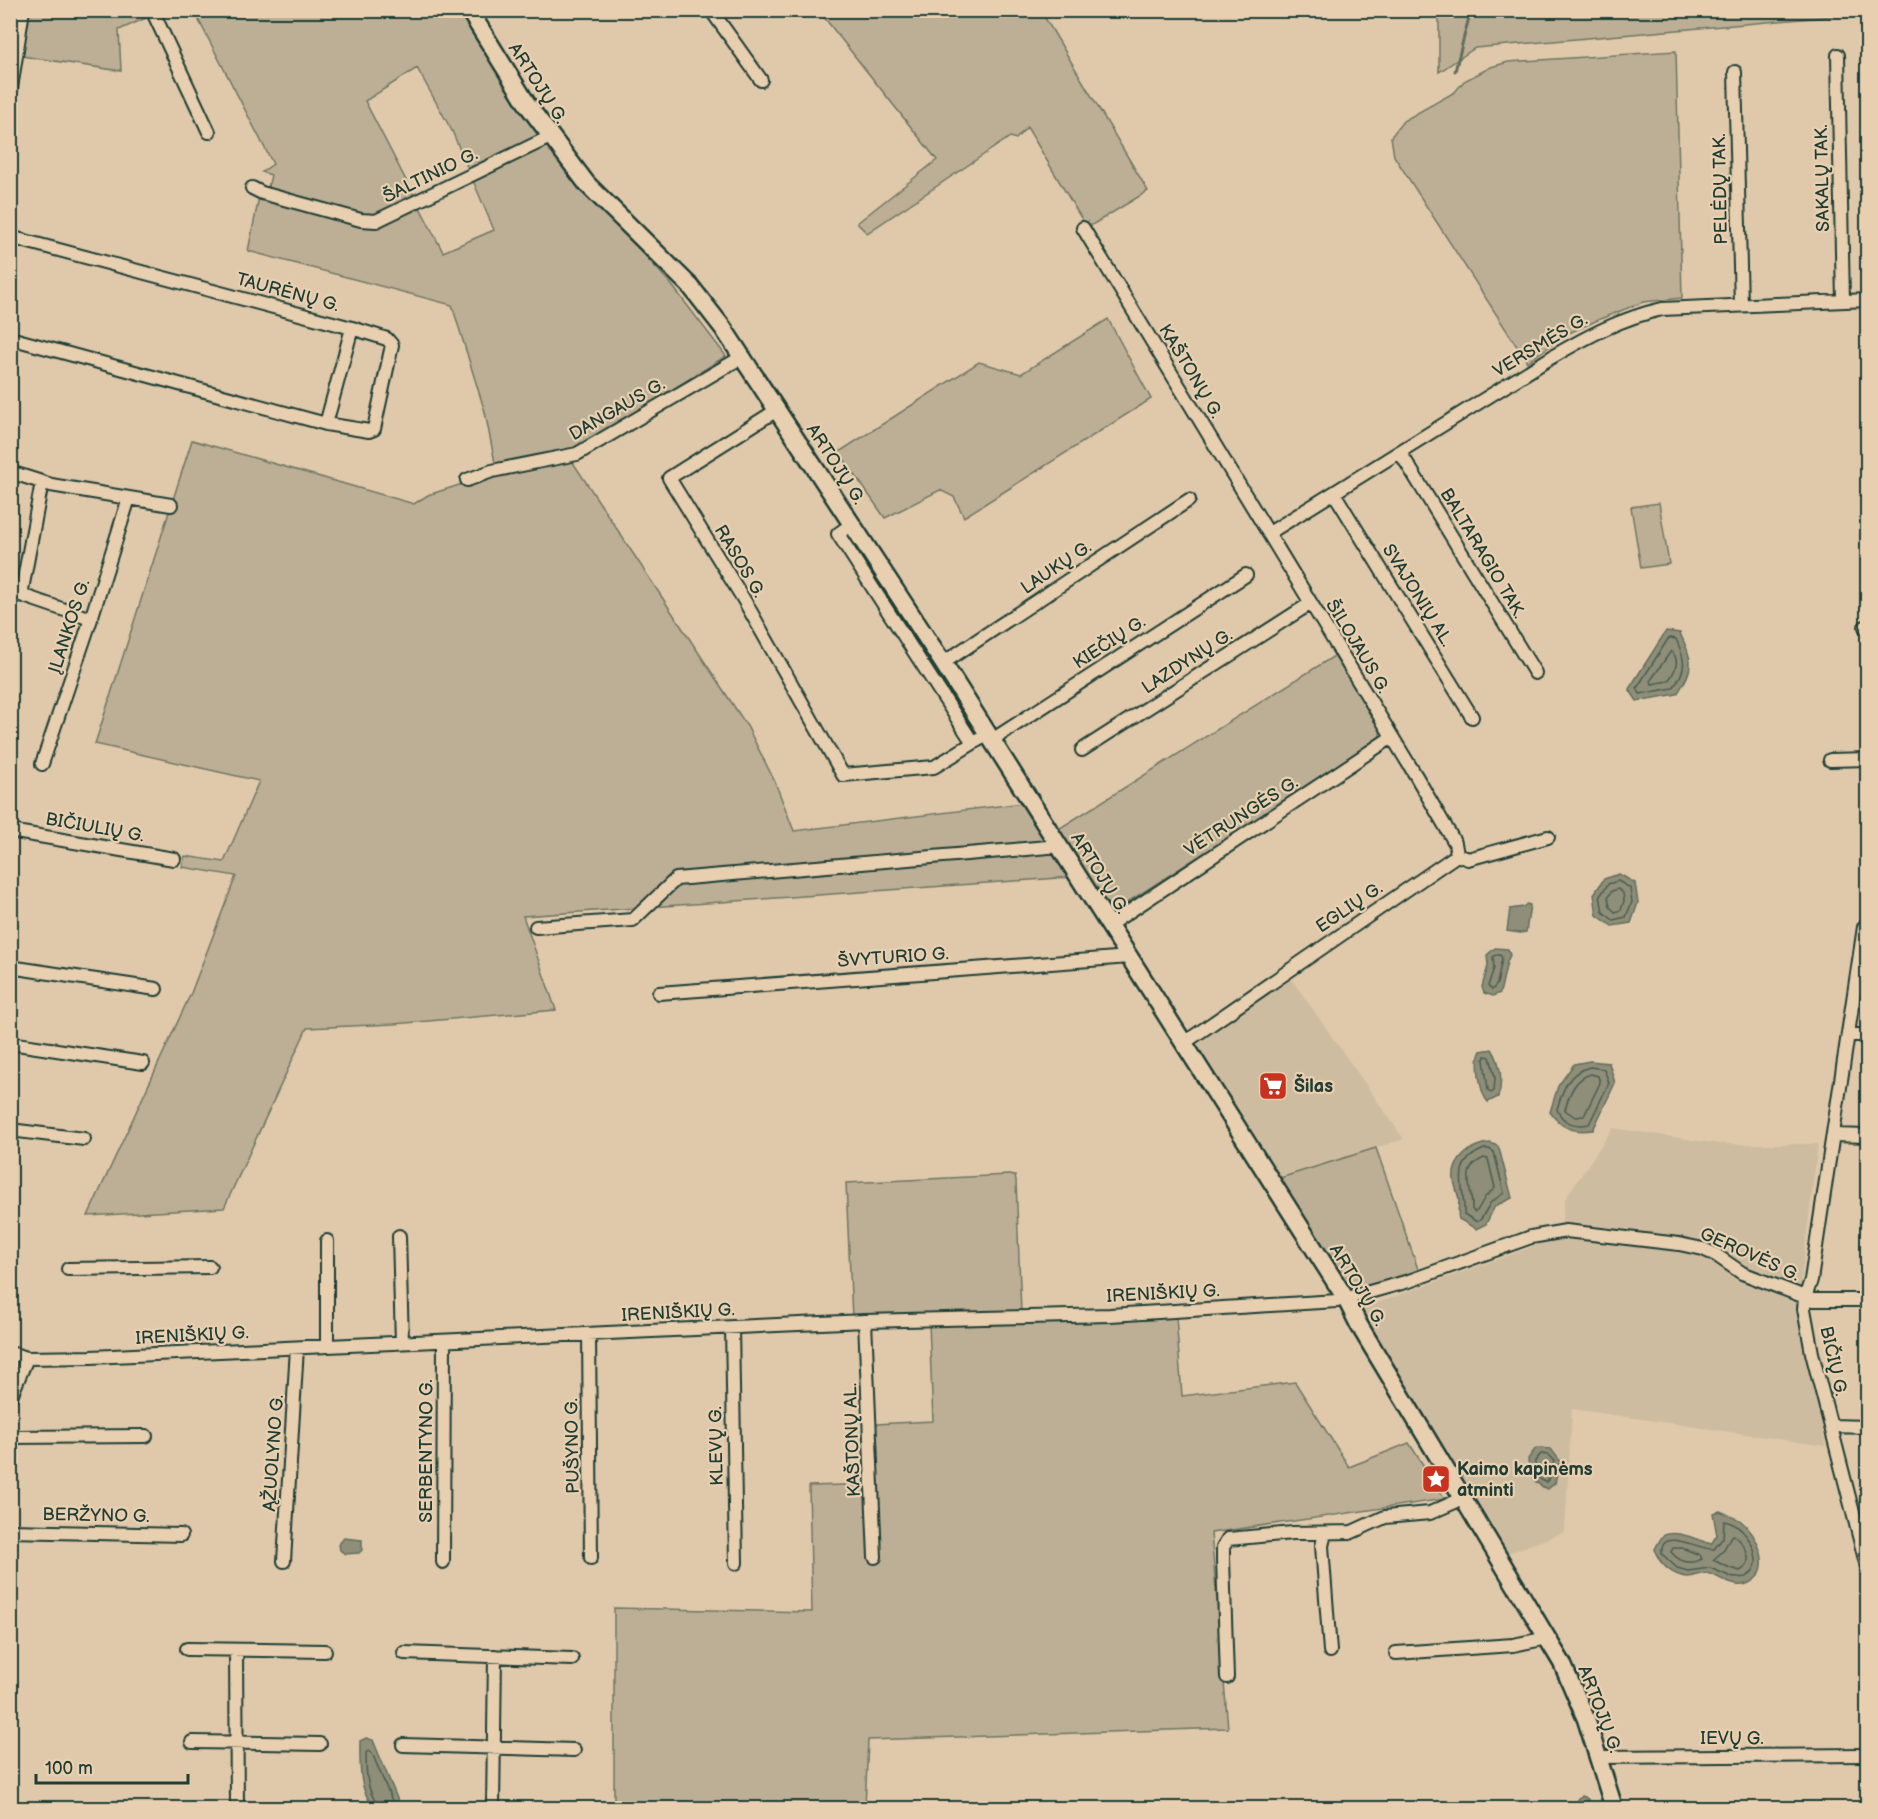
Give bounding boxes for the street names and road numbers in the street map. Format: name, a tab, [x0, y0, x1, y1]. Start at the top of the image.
street label: ARTOJŲ G.	[504, 39, 571, 127]
street label: SAKALŲ TAK.	[1811, 124, 1834, 232]
street label: PELĖDŲ TAK.	[1708, 133, 1732, 245]
street label: ŠALTINIO G.	[379, 143, 481, 207]
street label: TAURĖNŲ G.	[234, 268, 342, 316]
street label: VERSMĖS G.	[1489, 308, 1591, 382]
street label: KAŠTONŲ G.	[1154, 320, 1228, 422]
street label: DANGAUS G.	[566, 374, 669, 445]
street label: ARTOJŲ G.	[802, 420, 869, 508]
street label: BALTARAGIO TAK.	[1436, 484, 1530, 622]
street label: RASOS G.	[710, 521, 769, 601]
street label: LAUKŲ G.	[1017, 536, 1096, 599]
street label: SVAJONIŲ AL.	[1378, 540, 1457, 650]
street label: ĮLANKOS G.	[44, 576, 95, 677]
street label: ŠILOJAUS G.	[1321, 595, 1395, 697]
street label: KIEČIŲ G.	[1068, 610, 1149, 674]
street label: LAZDYNŲ G.	[1138, 624, 1236, 698]
street label: VĖTRUNGĖS G.	[1180, 771, 1302, 861]
street label: BIČIULIŲ G.	[44, 806, 146, 847]
street label: ARTOJŲ G.	[1066, 829, 1133, 918]
street label: EGLIŲ G.	[1312, 878, 1387, 937]
street label: ŠVYTURIO G.	[837, 942, 949, 972]
street label: GEROVĖS G.	[1697, 1222, 1803, 1286]
street label: ARTOJŲ G.	[1325, 1241, 1390, 1330]
street label: IRENIŠKIŲ G.	[1106, 1279, 1220, 1307]
street label: IRENIŠKIŲ G.	[621, 1298, 735, 1326]
street label: IRENIŠKIŲ G.	[135, 1321, 249, 1349]
street label: BIČIŲ G.	[1815, 1324, 1854, 1398]
street label: SERBENTYNO G.	[416, 1379, 437, 1523]
street label: KAŠTONŲ AL.	[839, 1383, 865, 1497]
street label: ĄŽUOLYNO G.	[257, 1394, 288, 1512]
street label: PUŠYNO G.	[560, 1398, 584, 1494]
street label: KLEVŲ G.	[705, 1406, 728, 1486]
street label: BERŽYNO G.	[42, 1502, 150, 1527]
street label: ARTOJŲ G.	[1573, 1663, 1626, 1756]
street label: IEVŲ G.	[1700, 1728, 1764, 1749]

